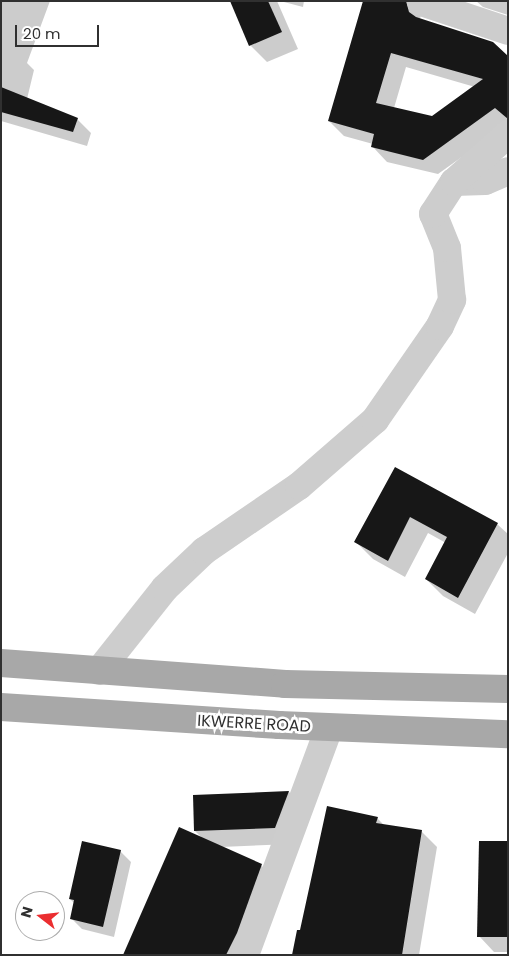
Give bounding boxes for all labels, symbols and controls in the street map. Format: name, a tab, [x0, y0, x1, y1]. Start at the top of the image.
scale bar	[18, 15, 101, 47]
text: 20 m	[23, 23, 61, 44]
street label: IKWERRE ROAD	[197, 711, 311, 737]
north arrow	[15, 891, 65, 941]
text: N	[15, 904, 38, 920]

